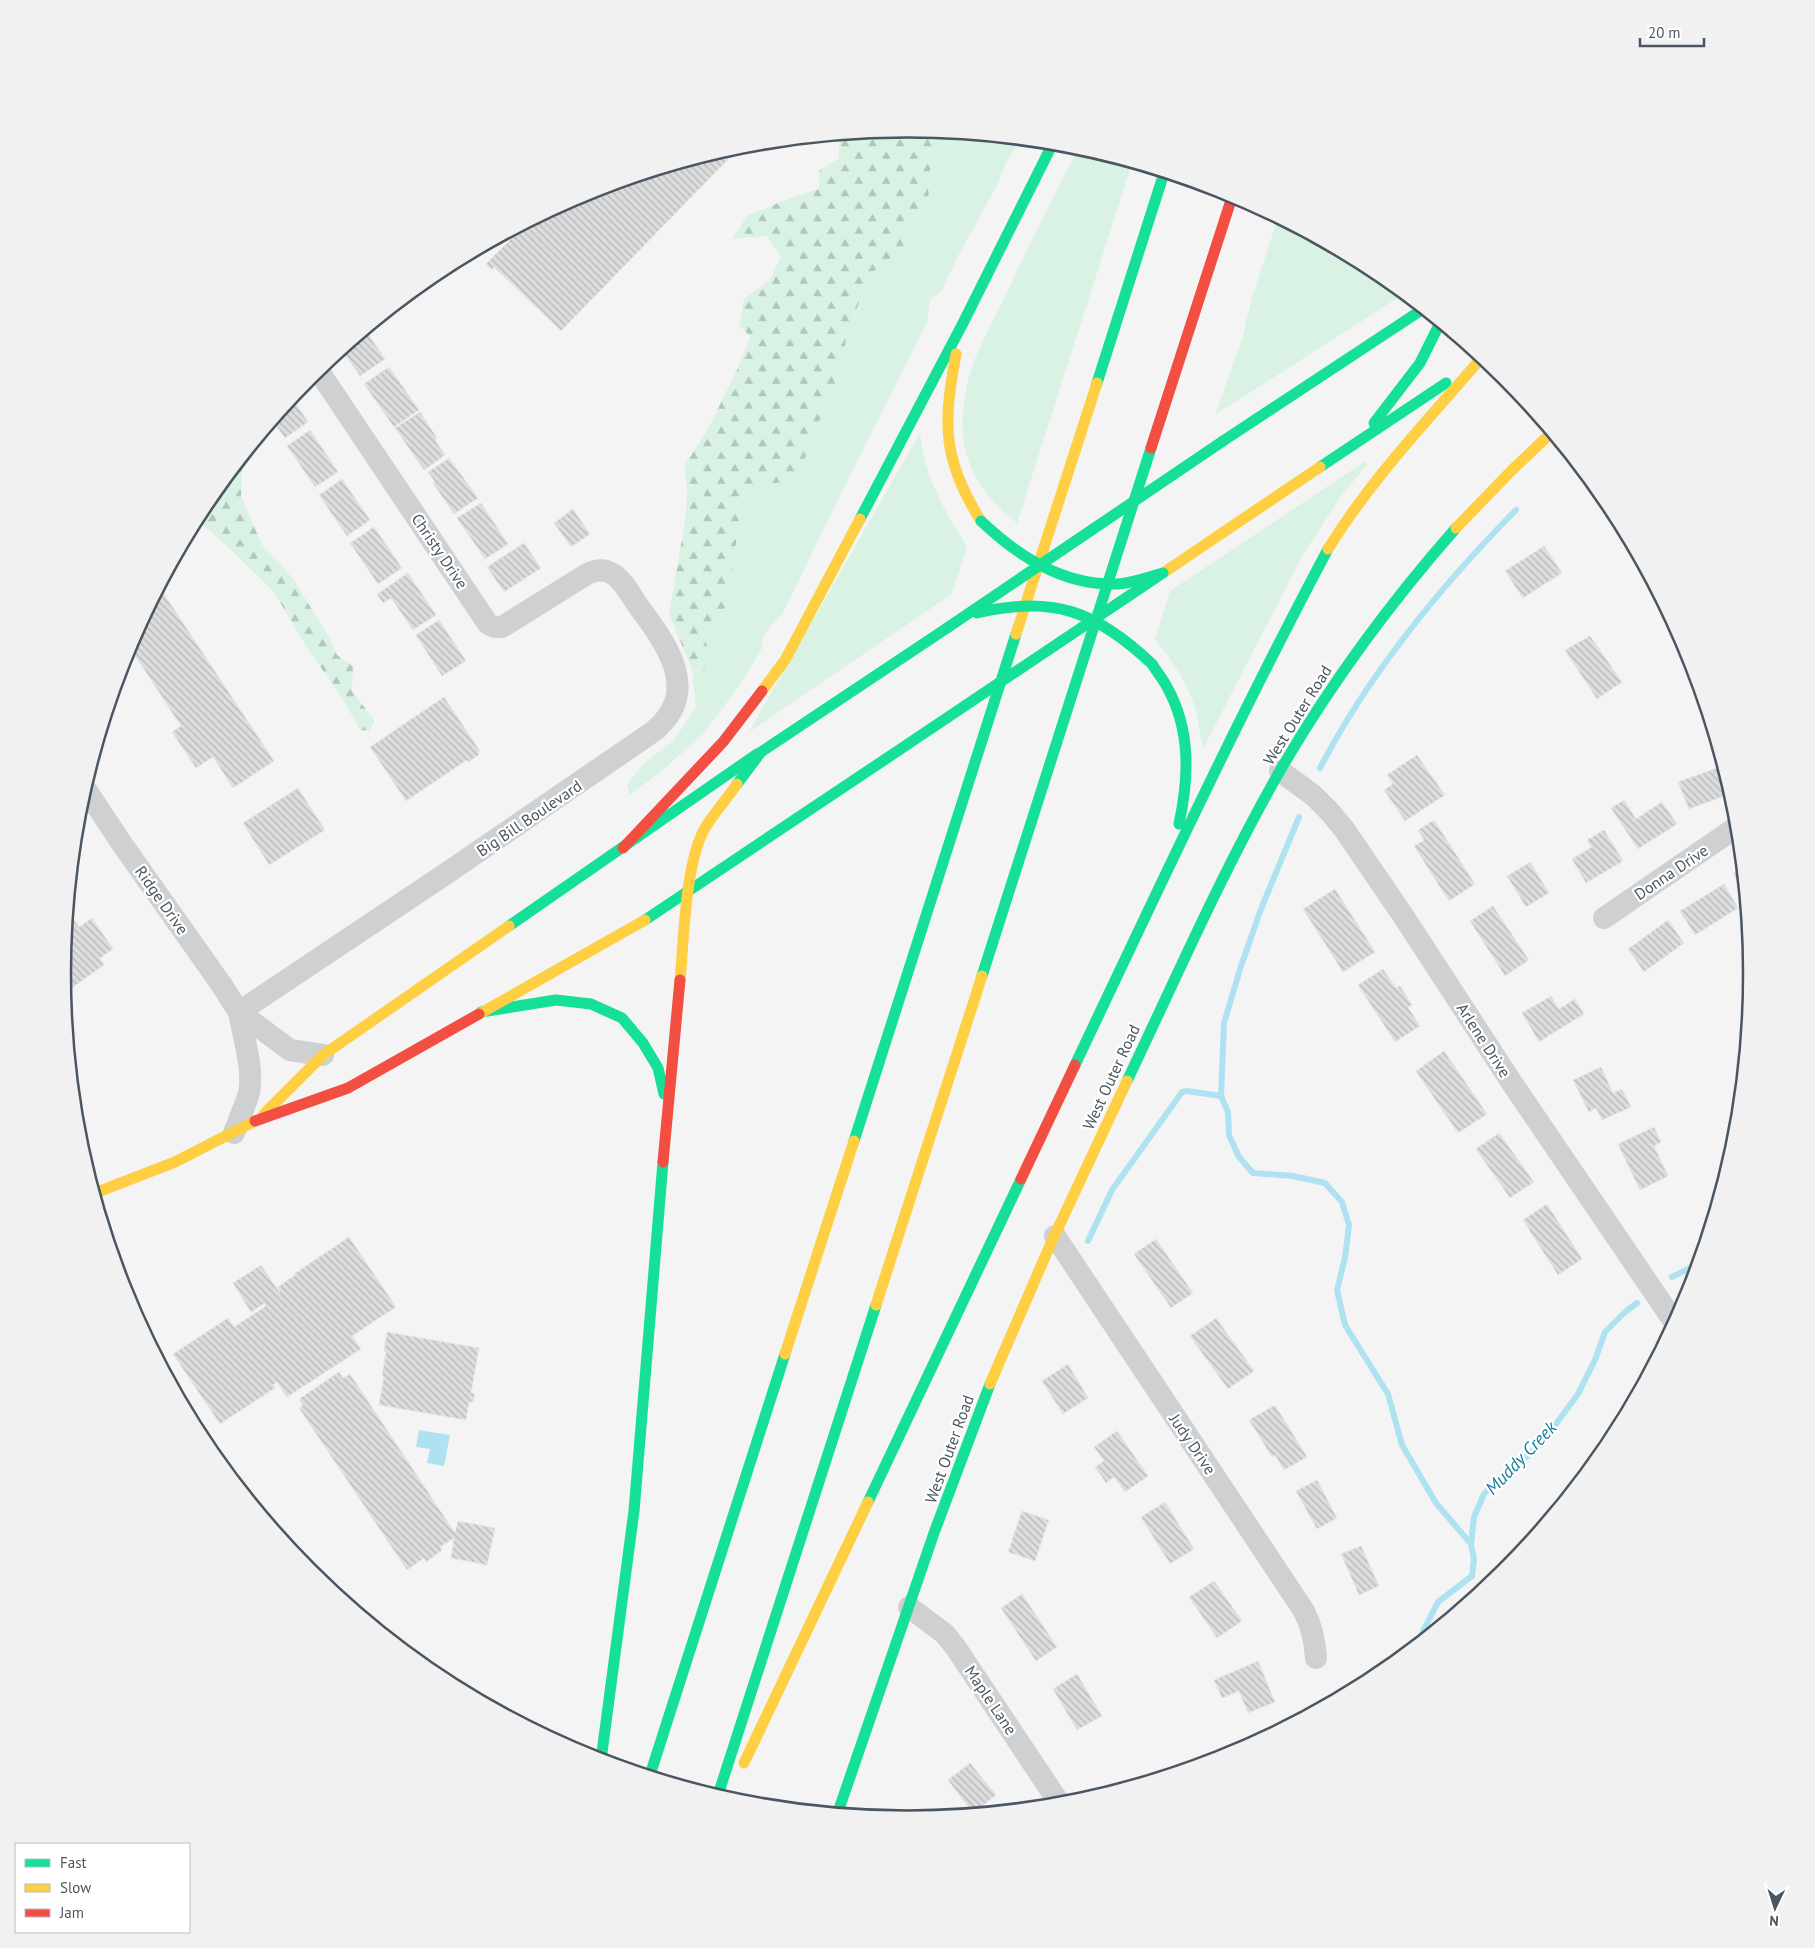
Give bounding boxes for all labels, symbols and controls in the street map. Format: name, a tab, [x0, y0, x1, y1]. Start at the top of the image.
scale bar	[1640, 15, 1704, 47]
text: 20 m	[1648, 23, 1681, 42]
street label: Christy Drive	[407, 509, 473, 593]
street label: West Outer Road	[1258, 662, 1336, 768]
street label: Big Bill Boulevard	[473, 775, 585, 861]
street label: Donna Drive	[1630, 840, 1712, 904]
street label: Ridge Drive	[131, 862, 193, 938]
street label: Arlene Drive	[1453, 999, 1515, 1081]
street label: West Outer Road	[1078, 1021, 1144, 1133]
street label: West Outer Road	[920, 1392, 978, 1506]
street label: Judy Drive	[1165, 1409, 1221, 1478]
water label: Muddy Creek	[1480, 1415, 1562, 1499]
street label: Maple Lane	[961, 1662, 1021, 1738]
legend	[15, 1843, 190, 1933]
text: Fast	[60, 1853, 87, 1872]
text: Slow	[60, 1878, 91, 1897]
north arrow	[1750, 1883, 1800, 1933]
text: Jam	[59, 1903, 84, 1922]
text: N	[1769, 1912, 1779, 1930]

